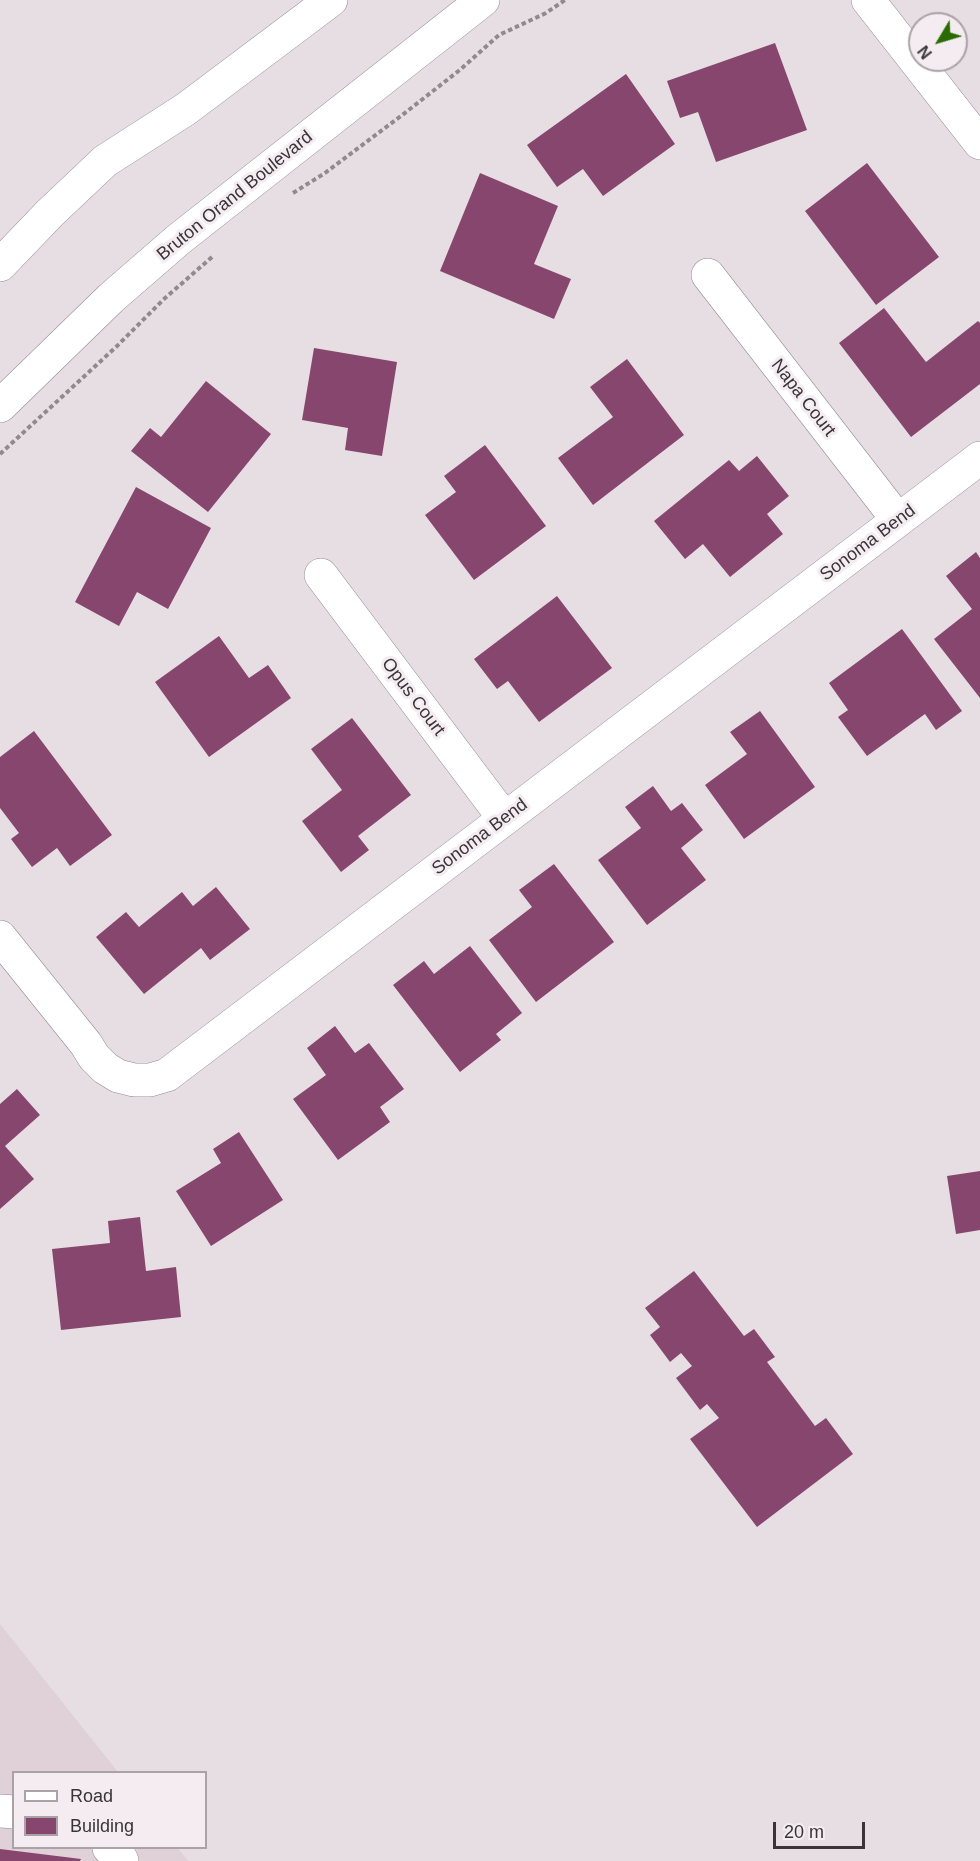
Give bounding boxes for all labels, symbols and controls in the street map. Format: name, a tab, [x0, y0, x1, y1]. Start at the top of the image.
north arrow	[908, 12, 968, 72]
text: N	[915, 42, 935, 62]
street label: Bruton Orand Boulevard	[153, 127, 317, 265]
street label: Napa Court	[766, 355, 840, 441]
street label: Sonoma Bend	[816, 500, 920, 586]
street label: Opus Court	[377, 654, 449, 740]
street label: Sonoma Bend	[428, 794, 532, 880]
legend	[12, 1771, 207, 1849]
text: Road	[70, 1786, 113, 1806]
scale bar	[776, 1810, 868, 1848]
text: Building	[70, 1816, 134, 1836]
text: 20 m	[784, 1822, 824, 1842]

